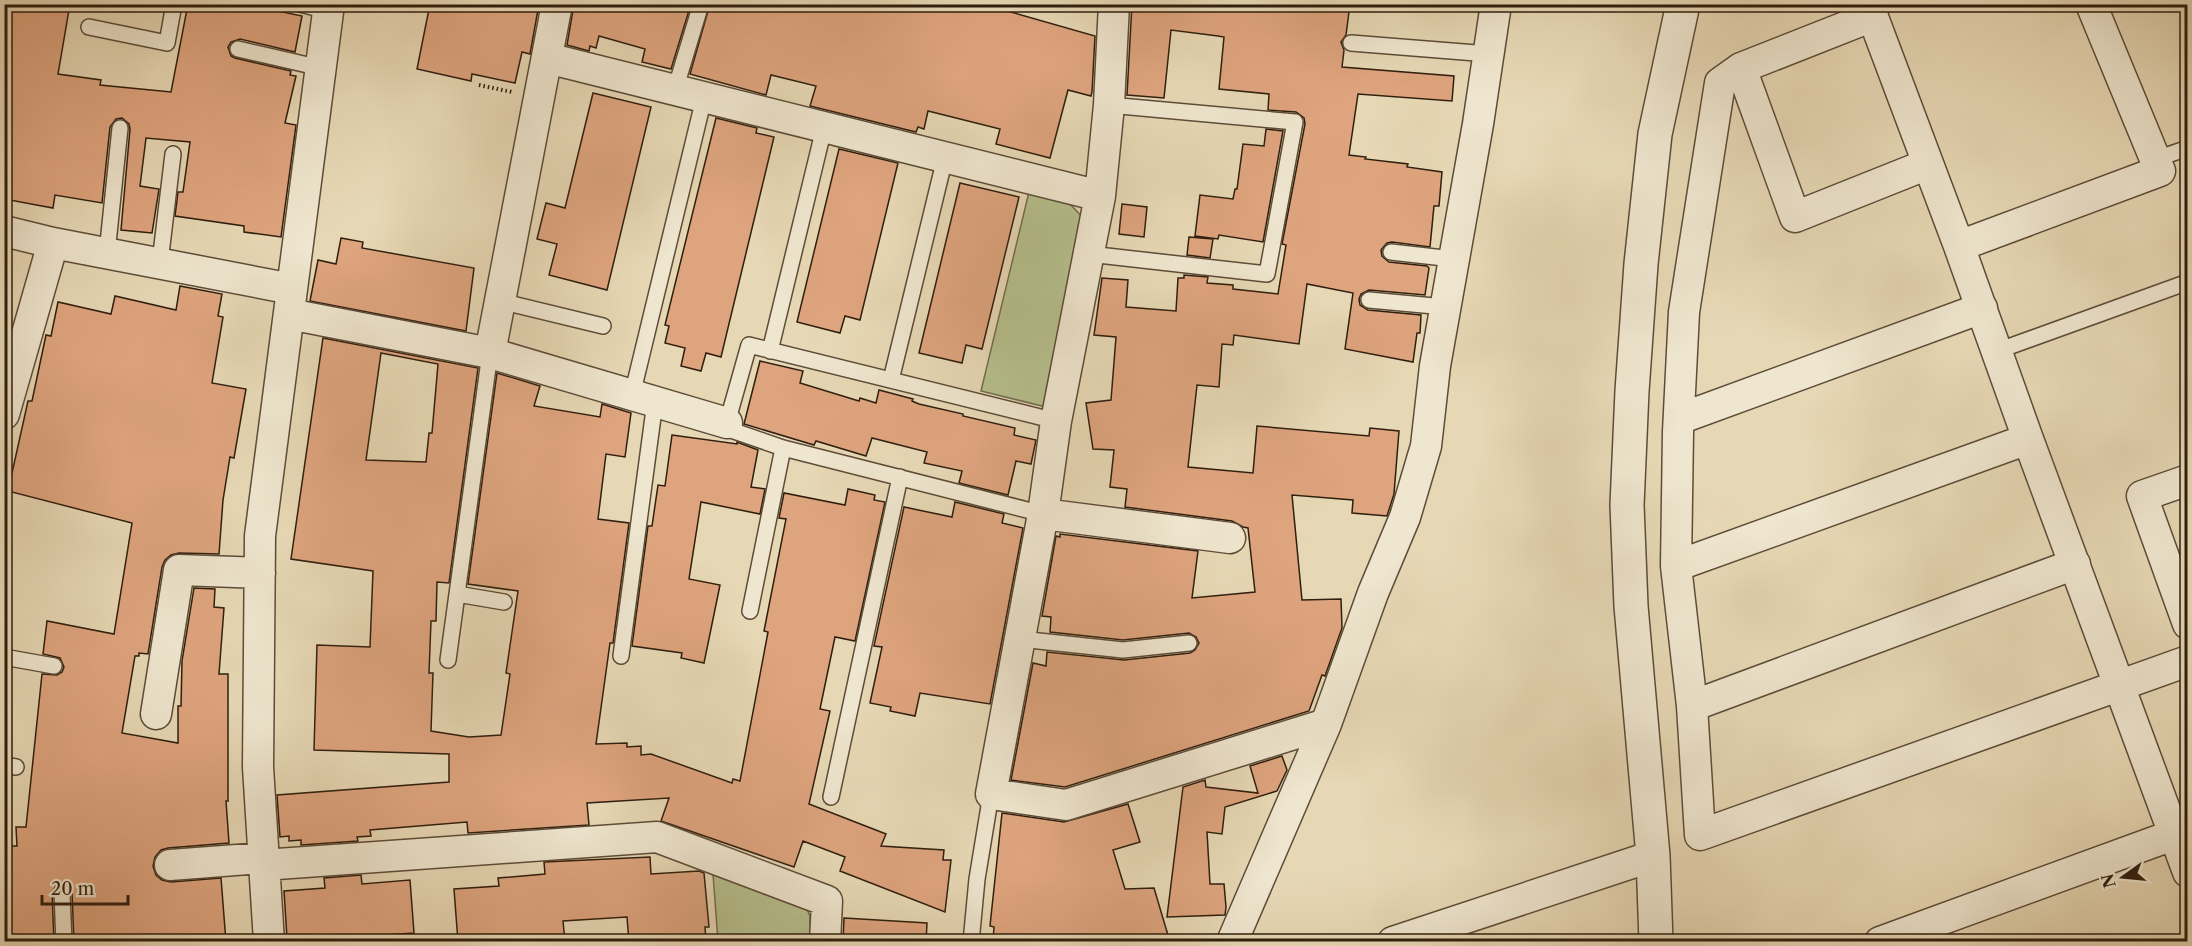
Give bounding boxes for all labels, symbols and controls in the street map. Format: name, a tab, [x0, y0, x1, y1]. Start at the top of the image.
north arrow	[2093, 847, 2153, 907]
scale bar	[42, 868, 128, 906]
text: N	[2097, 871, 2120, 890]
text: 20 m	[51, 878, 95, 900]

